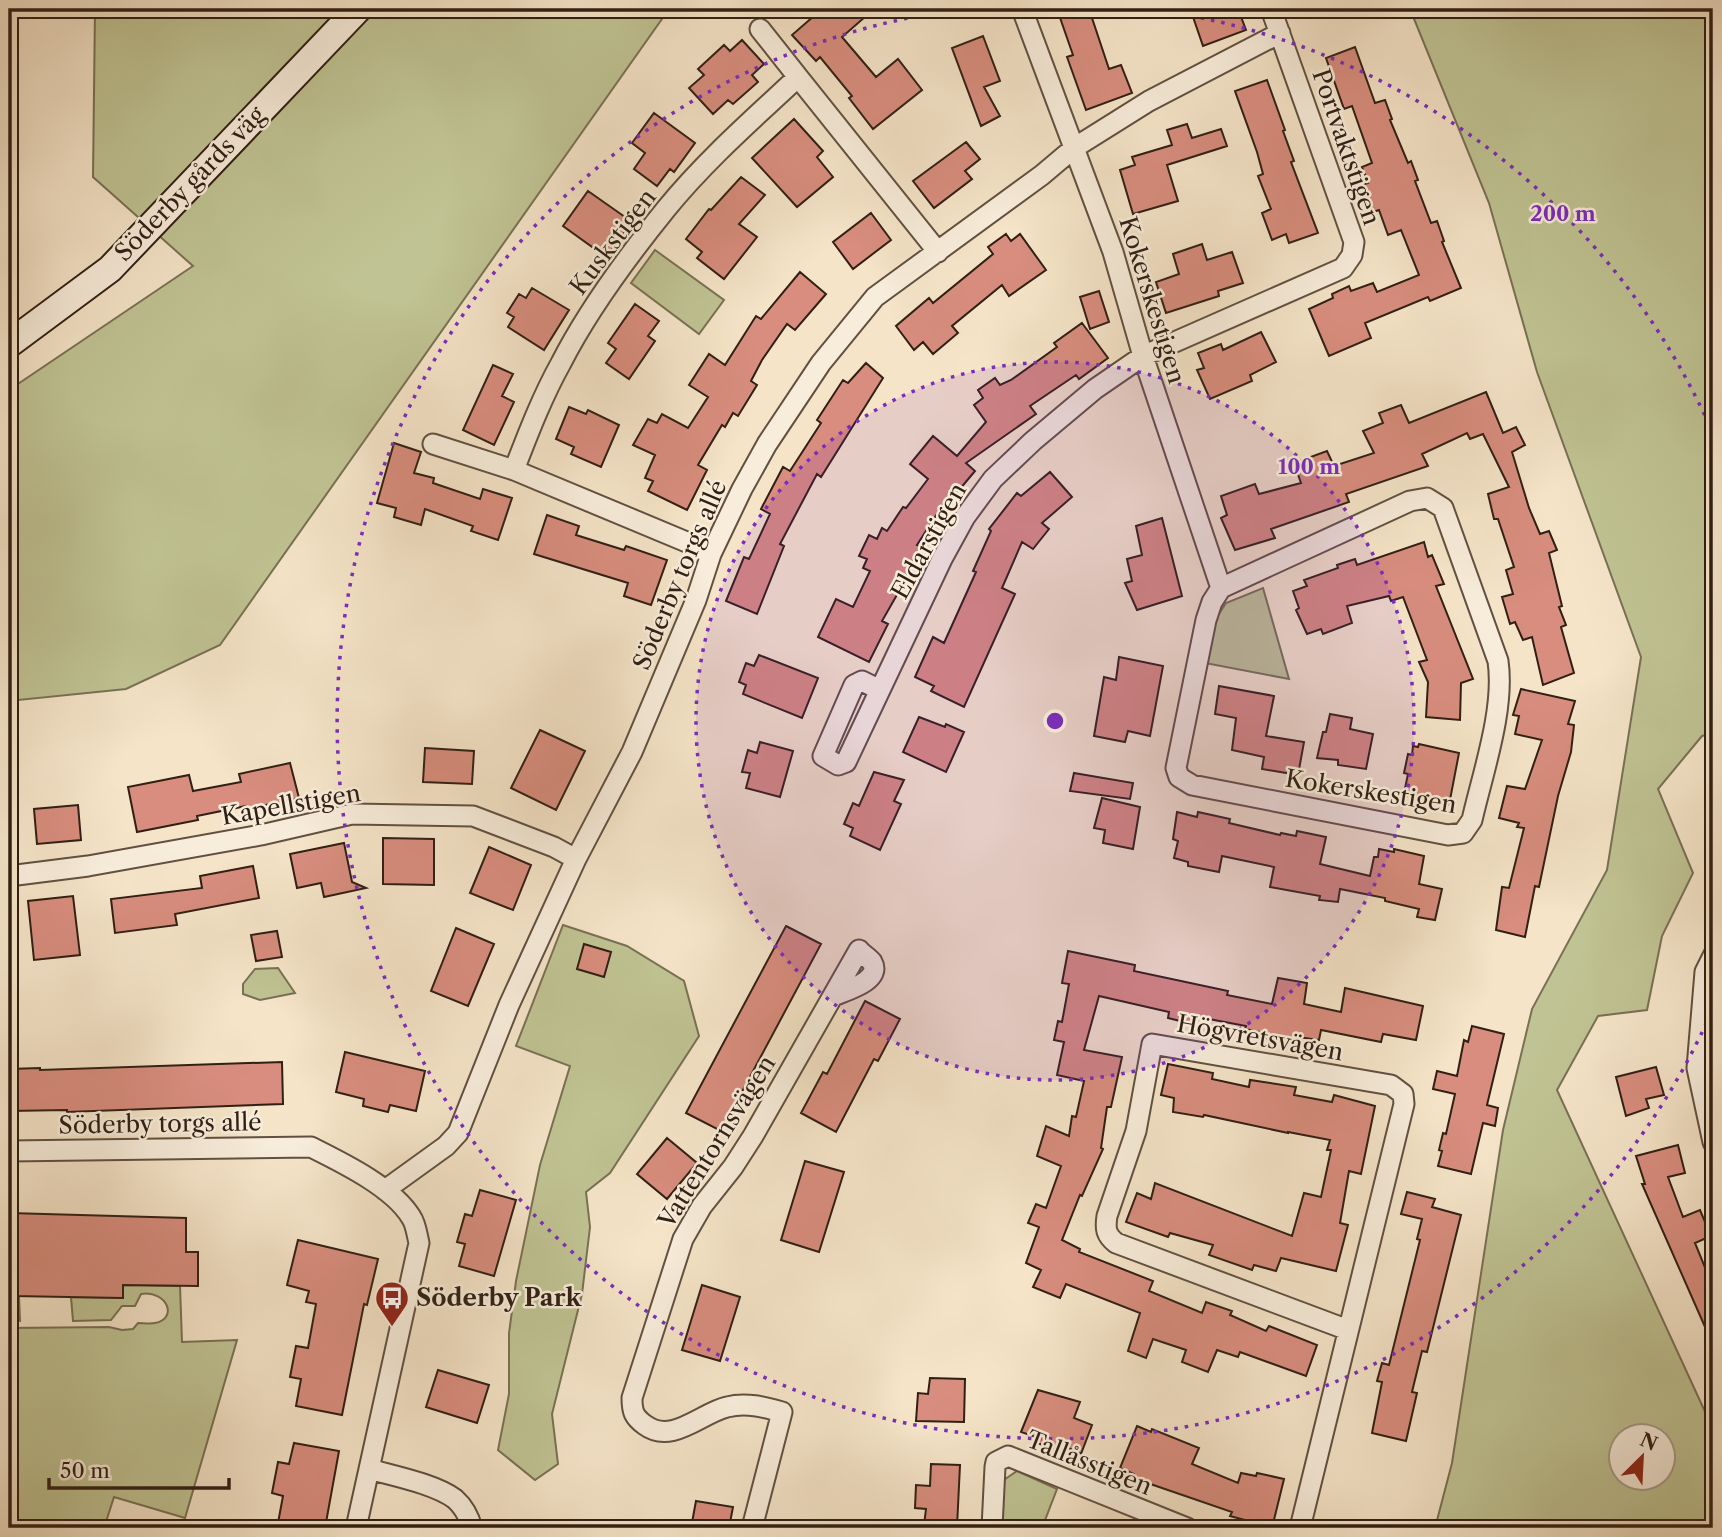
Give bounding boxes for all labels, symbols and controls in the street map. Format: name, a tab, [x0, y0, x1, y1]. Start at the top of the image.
street label: Portvaktstigen	[1306, 65, 1387, 229]
street label: Söderby gårds väg	[109, 100, 271, 267]
street label: Kuskstigen	[563, 183, 662, 300]
text: 200 m	[1530, 201, 1596, 226]
street label: Kokerskestigen	[1113, 213, 1192, 387]
text: 100 m	[1278, 454, 1340, 479]
street label: Söderby torgs allé	[626, 476, 733, 674]
street label: Eldarstigen	[885, 478, 972, 604]
centre of rings	[1043, 709, 1067, 733]
street label: Kokerskestigen	[1283, 764, 1459, 819]
street label: Kapellstigen	[219, 778, 363, 831]
street label: Högvretsvägen	[1175, 1009, 1346, 1066]
street label: Vattentornsvägen	[651, 1050, 781, 1234]
street label: Söderby torgs allé	[58, 1107, 262, 1140]
bus stop icon: Söderby Park	[373, 1279, 411, 1328]
place label: Söderby Park	[416, 1283, 582, 1312]
north arrow	[1606, 1422, 1676, 1492]
street label: Tallåsstigen	[1022, 1424, 1156, 1501]
text: N	[1636, 1428, 1661, 1456]
scale bar	[49, 1446, 229, 1490]
text: 50 m	[60, 1458, 110, 1483]

